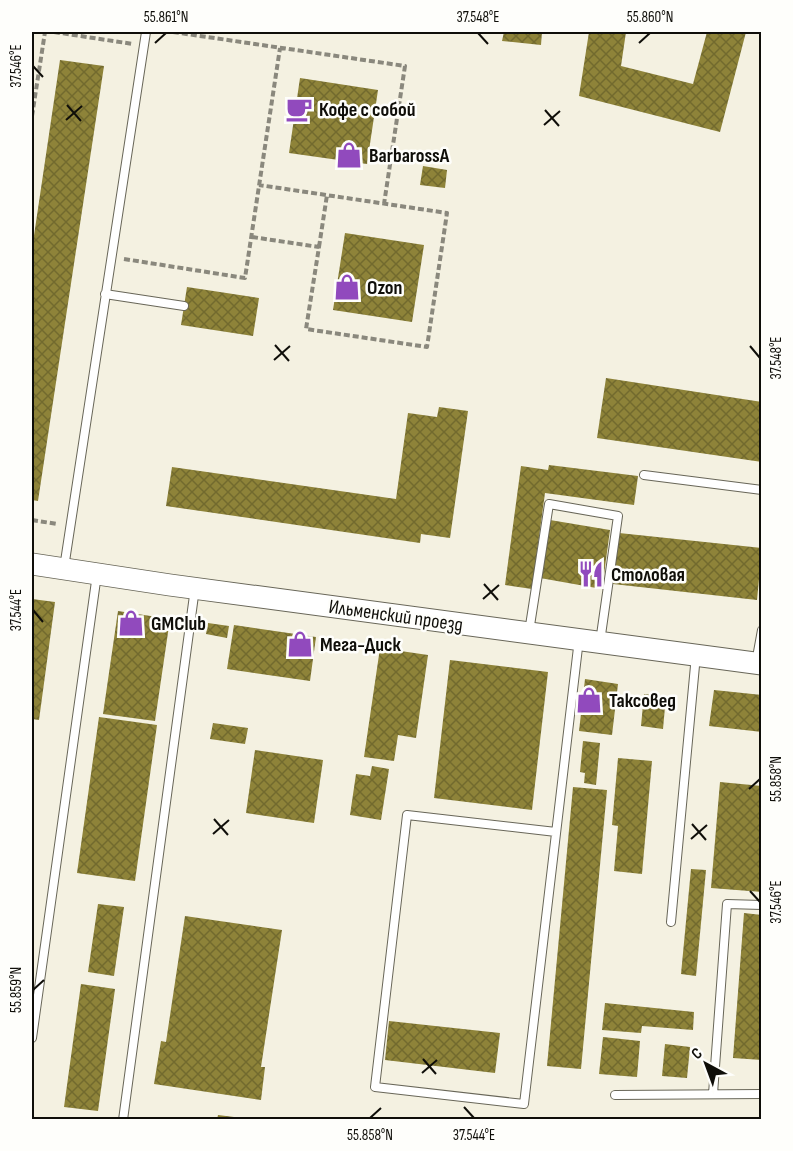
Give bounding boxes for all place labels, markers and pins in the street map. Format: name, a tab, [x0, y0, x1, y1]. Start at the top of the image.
cafe icon: Кофе с собой	[284, 94, 314, 124]
place label: Кофе с собой	[319, 98, 415, 122]
shop icon: BarbarossA	[334, 140, 364, 170]
place label: BarbarossA	[369, 144, 450, 168]
shop icon: Ozon	[332, 272, 362, 302]
place label: Ozon	[367, 276, 402, 300]
restaurant icon: Столовая	[576, 559, 606, 589]
place label: Столовая	[611, 563, 685, 587]
shop icon: GMClub	[116, 608, 146, 638]
place label: GMClub	[151, 612, 206, 636]
shop icon: Мега-Диск	[285, 629, 315, 659]
place label: Мега-Диск	[320, 633, 401, 657]
shop icon: Таксовед	[574, 685, 604, 715]
place label: Таксовед	[609, 689, 676, 713]

